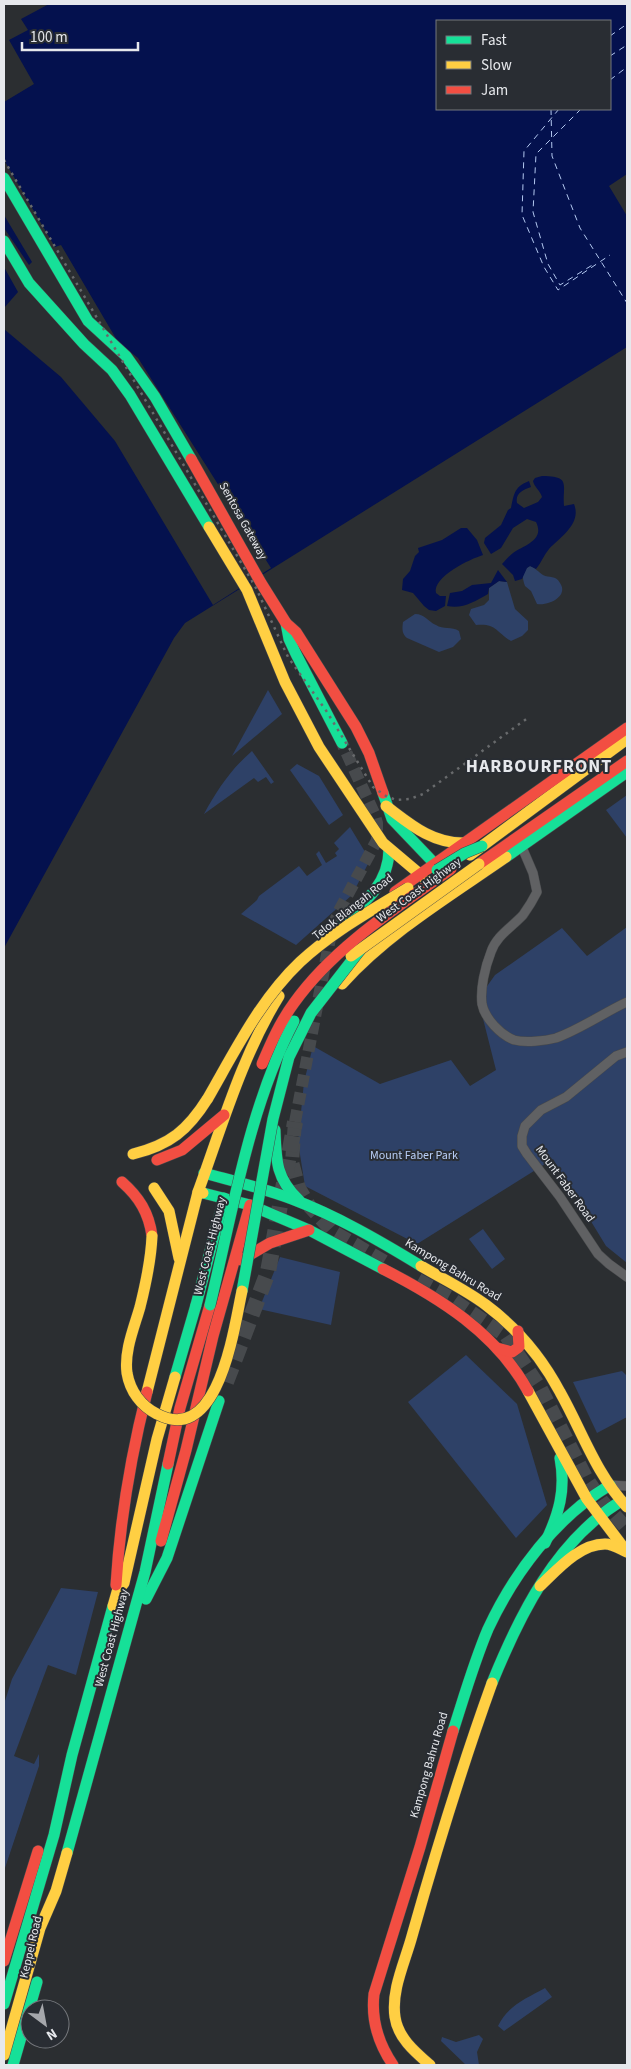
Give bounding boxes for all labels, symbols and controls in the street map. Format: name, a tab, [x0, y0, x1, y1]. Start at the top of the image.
scale bar	[22, 20, 139, 52]
legend	[436, 20, 611, 110]
text: 100 m	[30, 27, 68, 48]
text: Fast	[481, 30, 507, 51]
text: Slow	[481, 55, 512, 76]
text: Jam	[481, 80, 508, 101]
street label: Sentosa Gateway	[215, 479, 272, 563]
district label: HARBOURFRONT	[466, 754, 612, 779]
street label: West Coast Highway	[373, 853, 465, 926]
street label: Telok Blangah Road	[309, 870, 397, 944]
street label: Mount Faber Road	[531, 1142, 599, 1226]
park label: Mount Faber Park	[370, 1147, 458, 1164]
street label: West Coast Highway	[190, 1195, 231, 1297]
street label: Kampong Bahru Road	[402, 1234, 504, 1306]
street label: West Coast Highway	[91, 1587, 133, 1689]
street label: Kampong Bahru Road	[406, 1710, 452, 1820]
street label: Keppel Road	[16, 1914, 46, 1980]
north arrow	[20, 1999, 70, 2049]
text: N	[42, 2023, 61, 2045]

